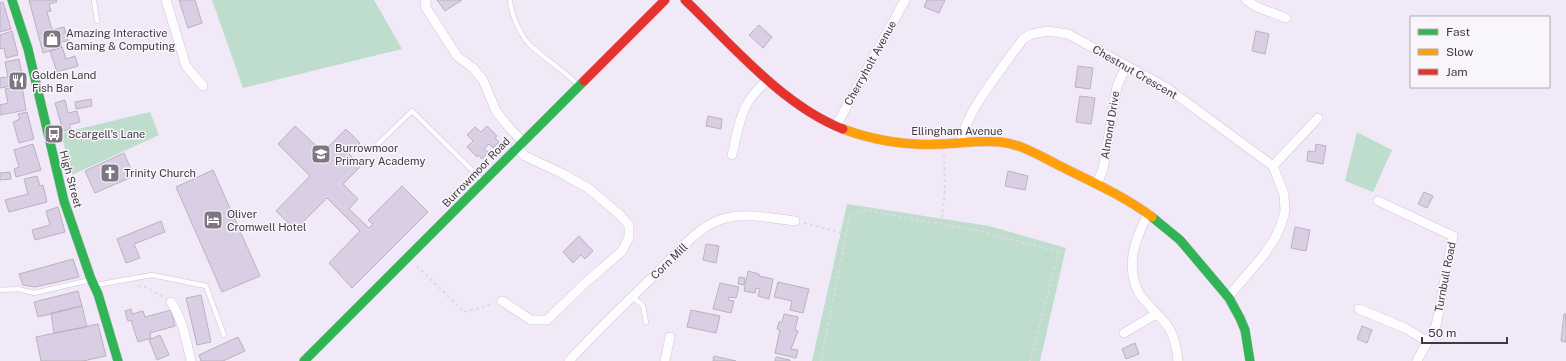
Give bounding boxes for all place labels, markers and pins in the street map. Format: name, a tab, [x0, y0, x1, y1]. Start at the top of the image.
place label: Amazing Interactive Gaming & Computing	[66, 27, 175, 52]
shop icon: Amazing Interactive Gaming & Computing	[41, 28, 63, 50]
place label: Golden Land Fish Bar	[32, 69, 96, 94]
restaurant icon: Golden Land Fish Bar	[7, 70, 29, 92]
bus stop icon: Scargell's Lane	[43, 123, 65, 145]
place label: Scargell's Lane	[68, 128, 145, 140]
place label: Burrowmoor Primary Academy	[335, 142, 425, 167]
school or university icon: Burrowmoor Primary Academy	[310, 143, 332, 165]
church icon: Trinity Church	[99, 162, 121, 184]
place label: Trinity Church	[124, 167, 196, 179]
place label: Oliver Cromwell Hotel	[227, 208, 306, 233]
hotel icon: Oliver Cromwell Hotel	[202, 209, 224, 231]

